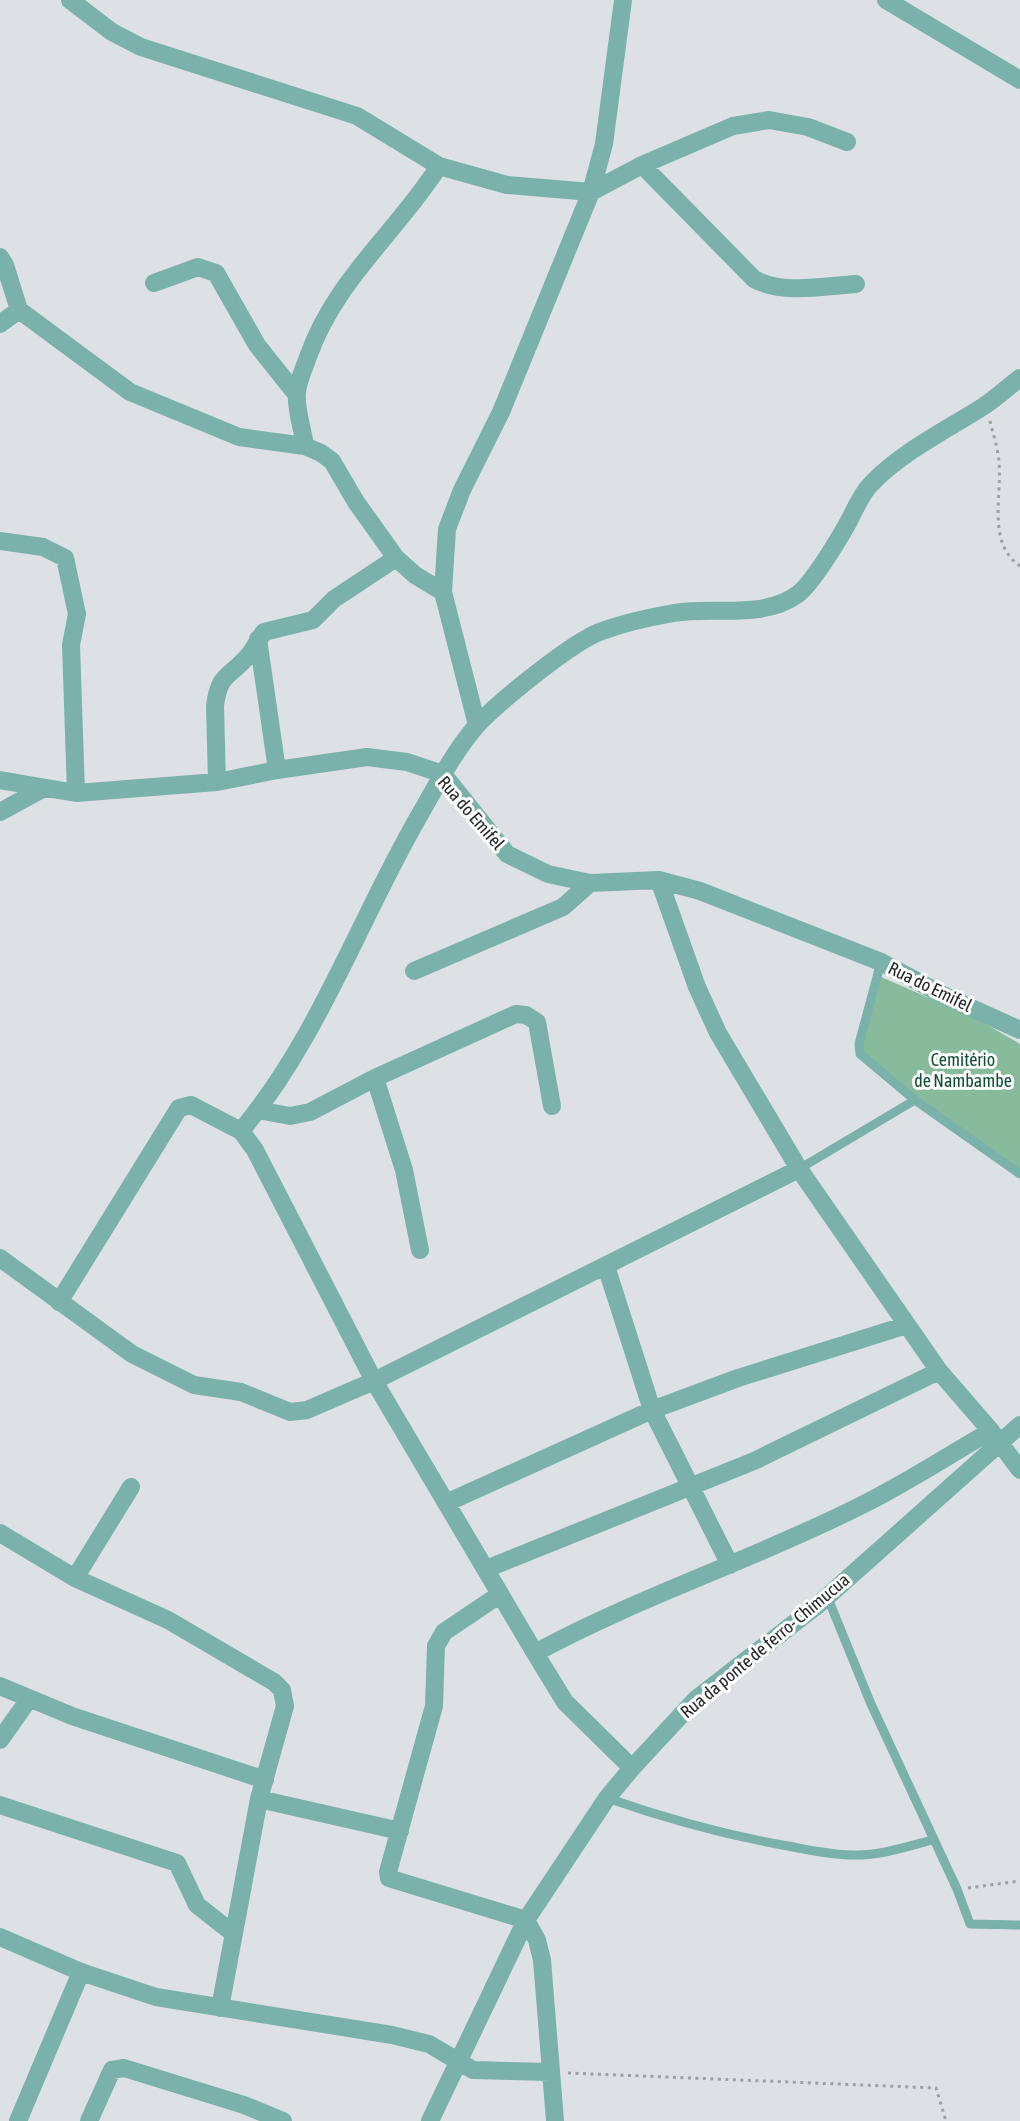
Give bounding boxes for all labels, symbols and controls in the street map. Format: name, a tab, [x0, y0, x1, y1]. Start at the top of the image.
street label: Rua do Emifel	[434, 772, 509, 854]
street label: Rua do Emifel	[885, 957, 976, 1016]
park label: Cemitério de Nambambe	[914, 1049, 1012, 1091]
street label: Rua da ponte de ferro- Chimucua	[676, 1569, 853, 1722]

